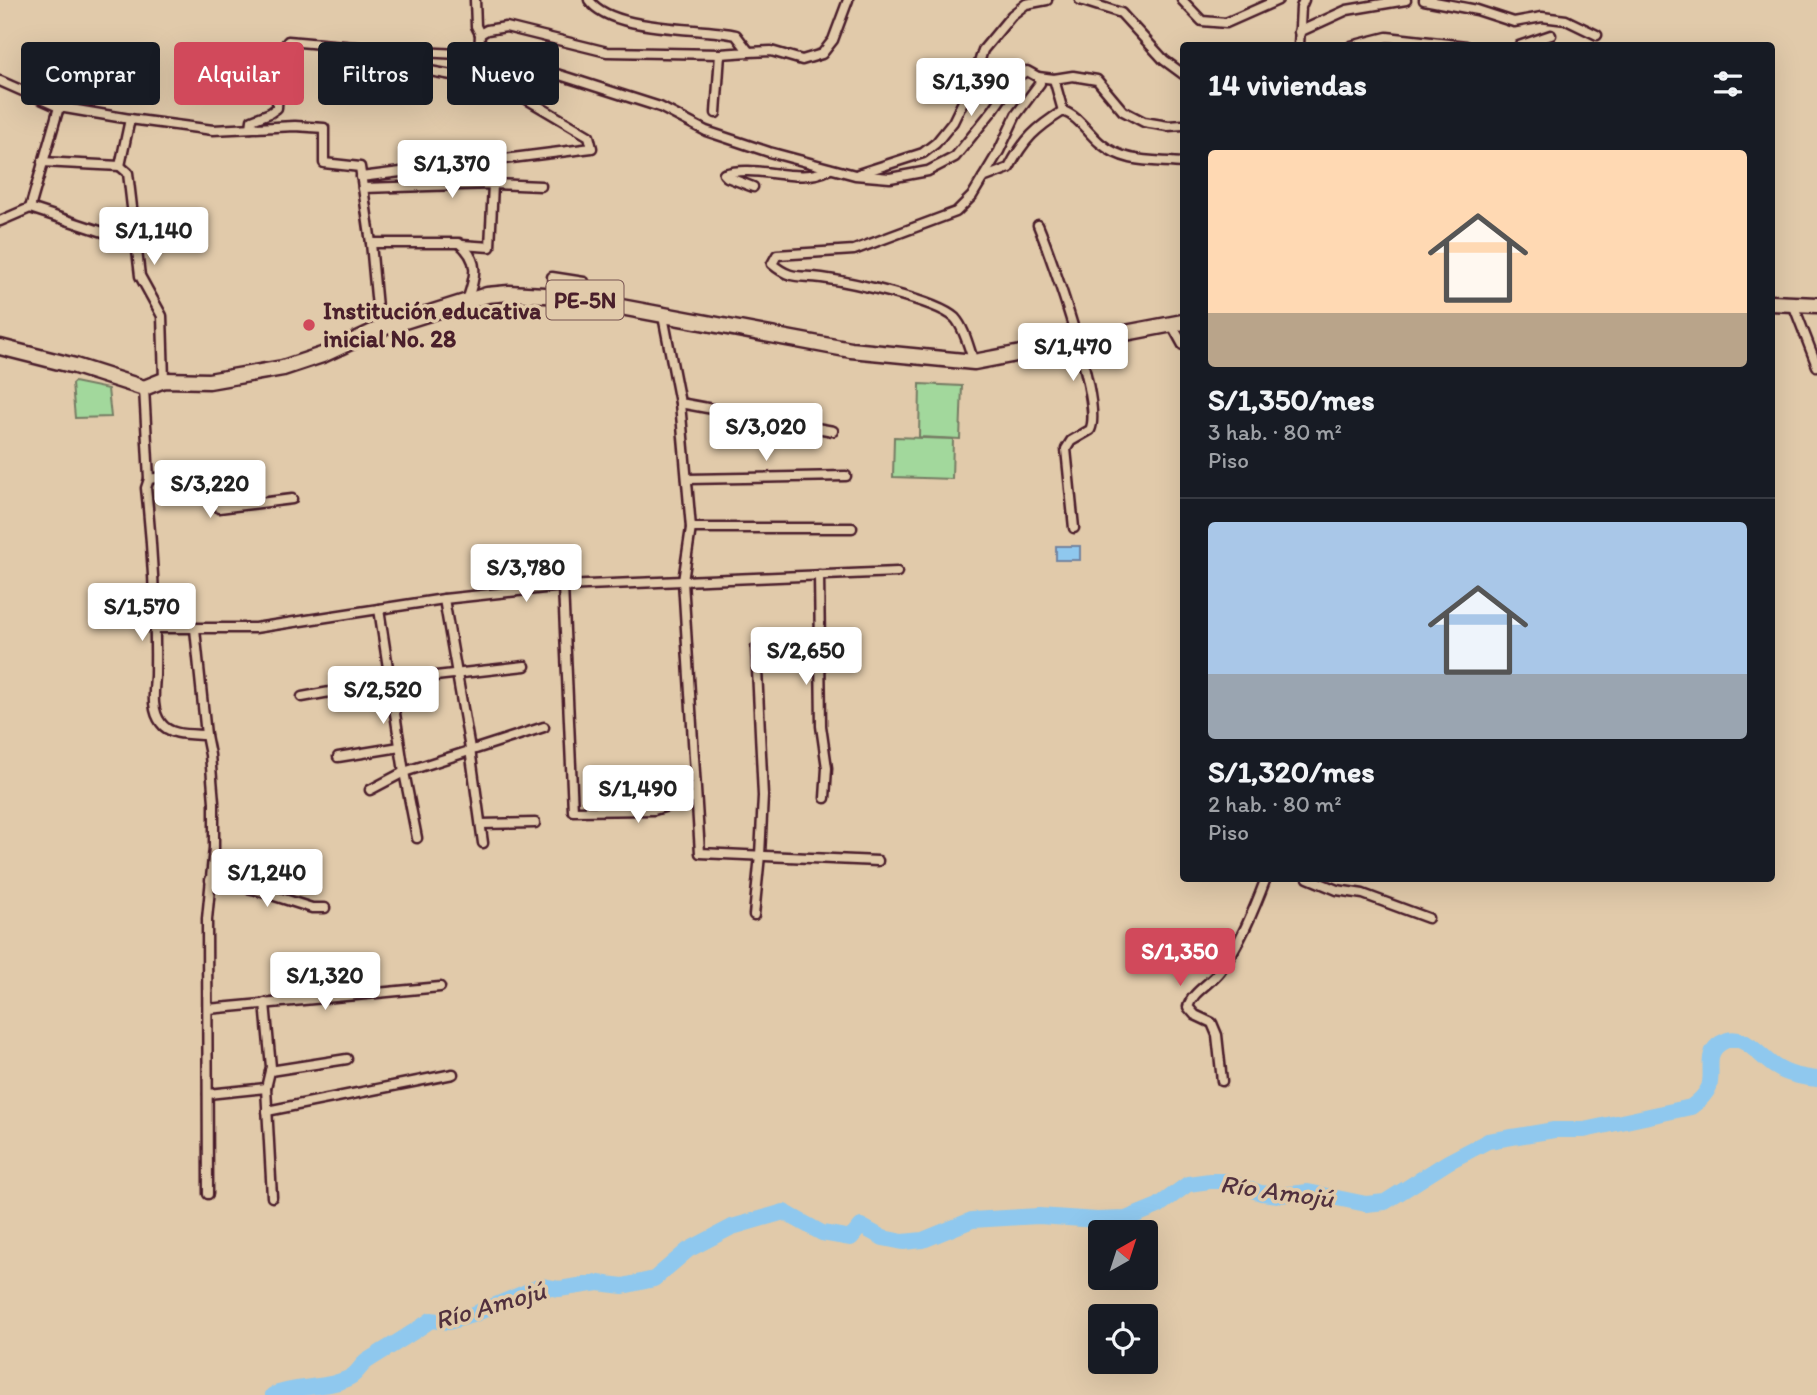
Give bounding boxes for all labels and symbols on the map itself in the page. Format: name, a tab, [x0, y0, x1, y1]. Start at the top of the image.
pin: S/1,390	[906, 58, 1036, 118]
pin: S/1,370	[387, 140, 517, 200]
pin: S/1,140	[89, 208, 219, 267]
road number: PE-5N	[546, 280, 624, 320]
place label: Institución educativa inicial No. 28	[323, 296, 541, 353]
marker: Institución educativa inicial No. 28	[301, 317, 317, 333]
pin: S/1,470	[1008, 324, 1138, 383]
pin: S/3,020	[701, 404, 831, 463]
pin: S/3,220	[145, 461, 275, 520]
pin: S/3,780	[461, 544, 591, 604]
pin: S/1,570	[77, 584, 207, 643]
pin: S/2,650	[741, 628, 871, 687]
pin: S/2,520	[318, 666, 448, 726]
pin: S/1,490	[573, 766, 703, 825]
pin: S/1,240	[202, 850, 332, 909]
pin: S/1,350	[1115, 928, 1245, 988]
pin: S/1,320	[260, 953, 390, 1012]
water label: Río Amojú	[1218, 1167, 1336, 1215]
north arrow	[1088, 1220, 1158, 1290]
water label: Río Amojú	[431, 1274, 550, 1336]

